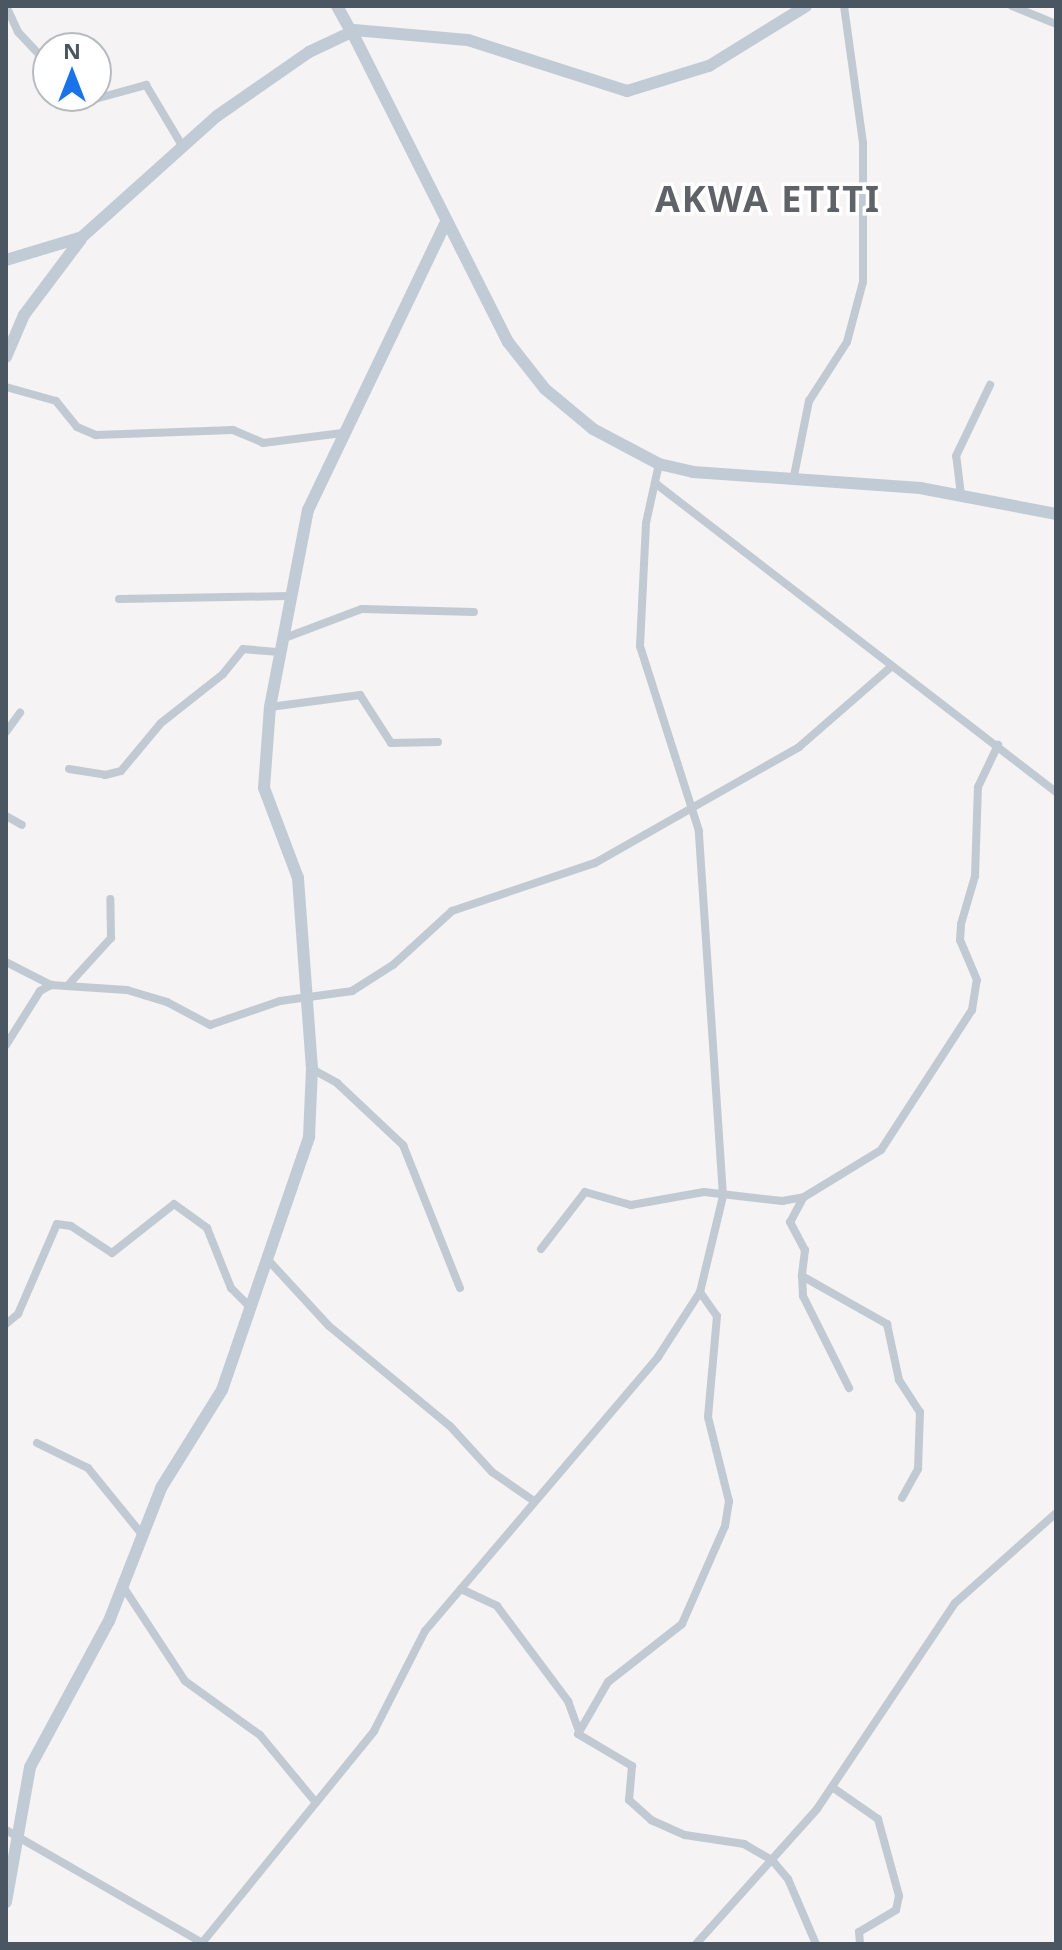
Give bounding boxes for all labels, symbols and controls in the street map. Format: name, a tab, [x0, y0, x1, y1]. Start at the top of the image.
north arrow	[32, 32, 112, 112]
text: N	[63, 35, 81, 65]
district label: AKWA ETITI	[655, 177, 881, 221]

